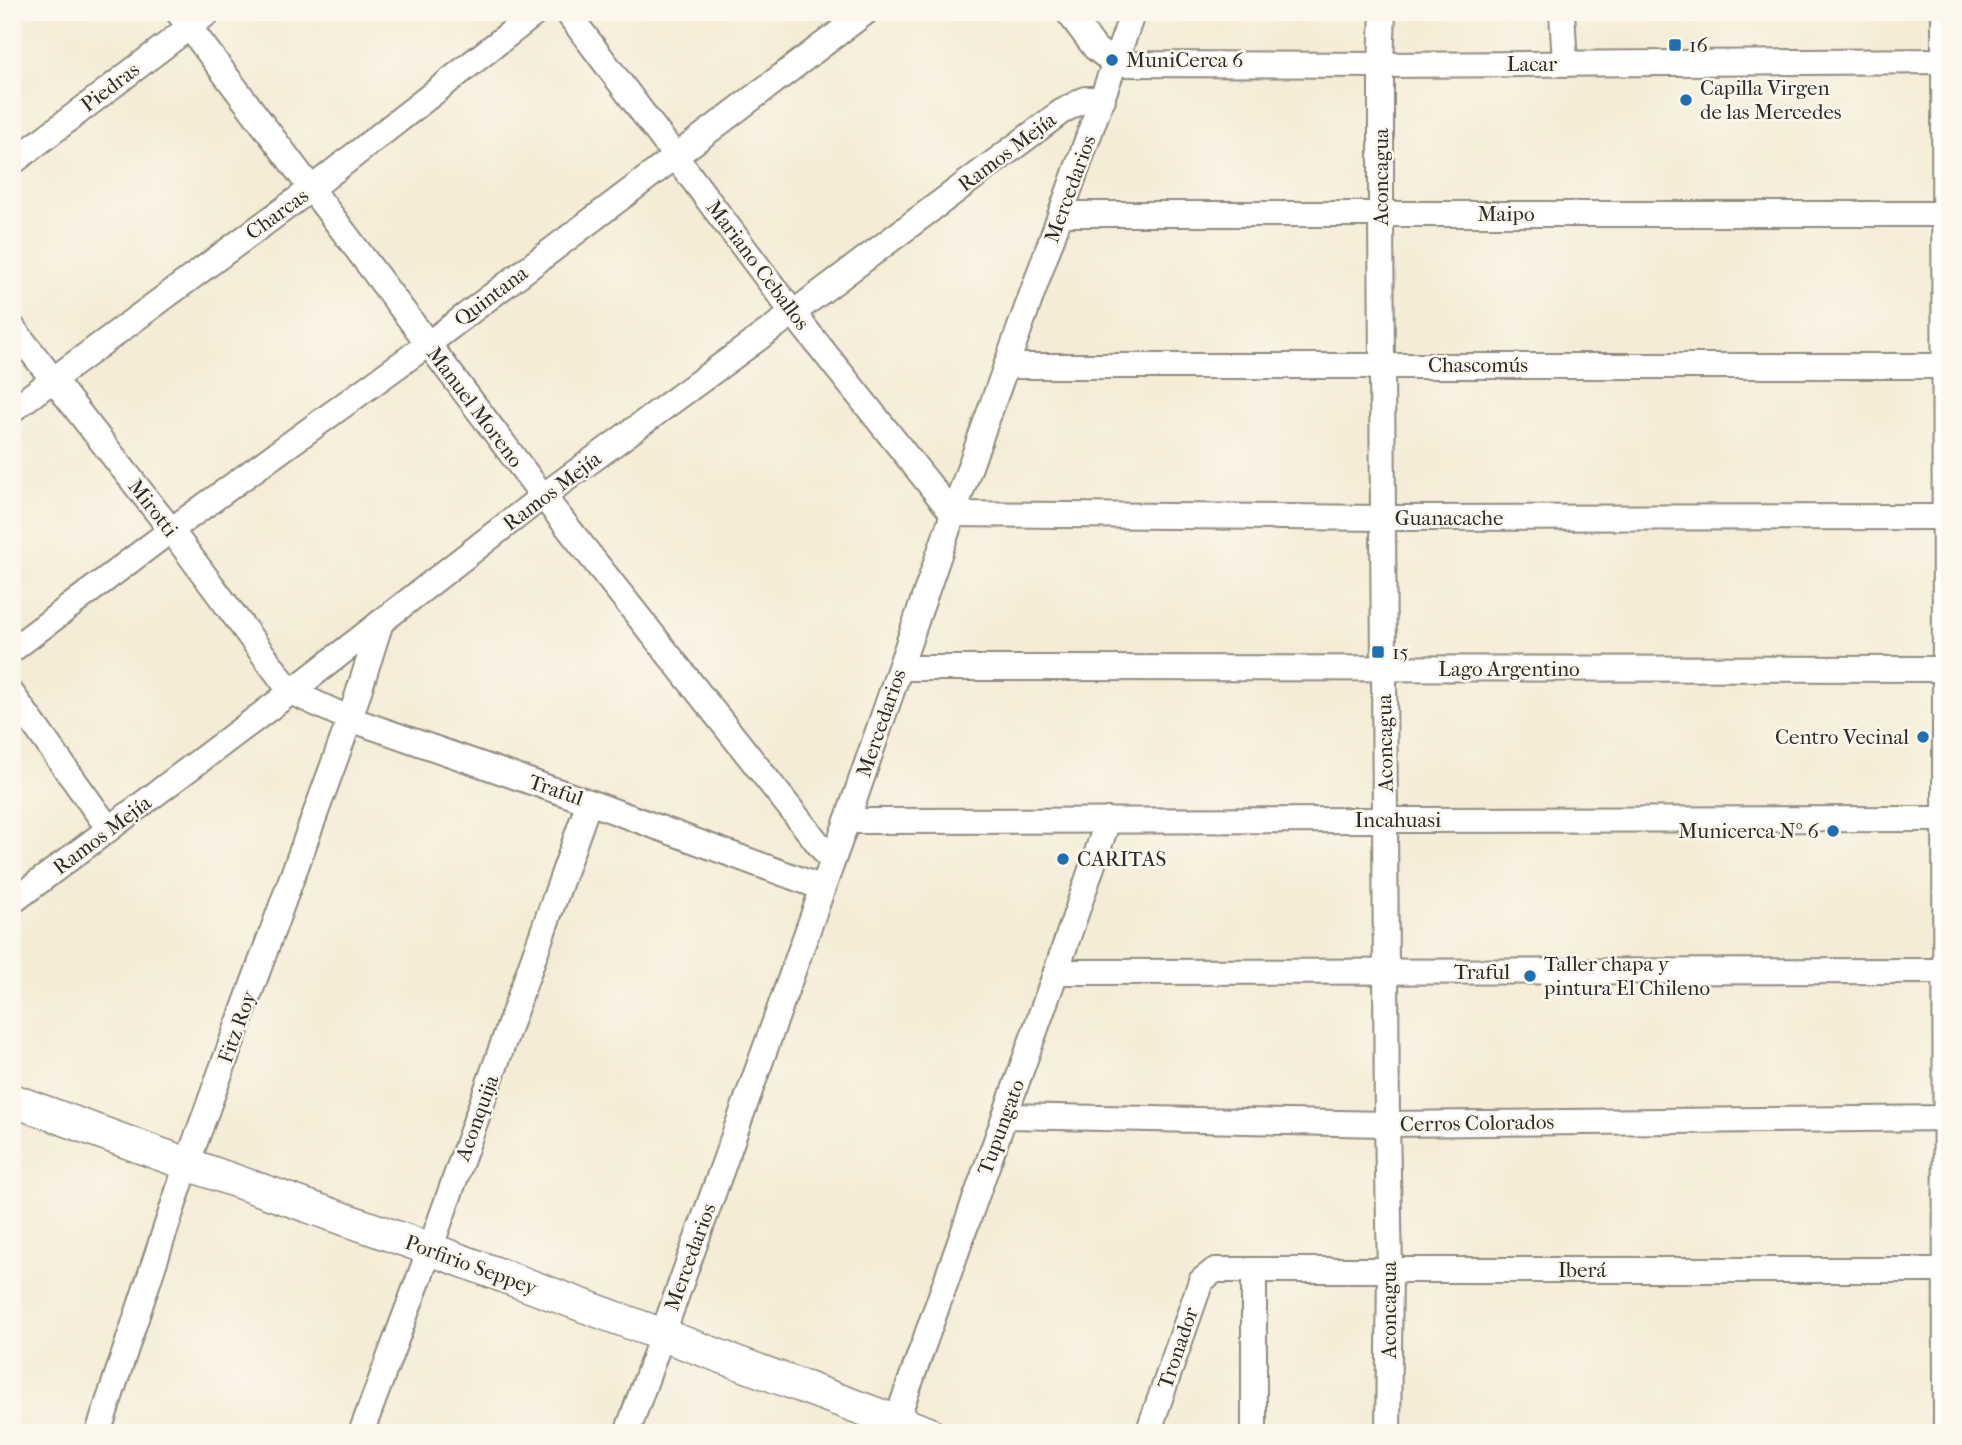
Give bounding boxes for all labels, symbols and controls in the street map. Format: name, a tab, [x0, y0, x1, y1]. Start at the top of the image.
place label: 16	[1689, 33, 1708, 57]
marker: 16	[1667, 37, 1683, 53]
place label: MuniCerca 6	[1126, 48, 1244, 72]
marker: MuniCerca 6	[1104, 52, 1120, 68]
street label: Lacar	[1507, 52, 1557, 76]
street label: Piedras	[76, 57, 144, 117]
place label: Capilla Virgen de las Mercedes	[1700, 76, 1842, 124]
marker: Capilla Virgen de las Mercedes	[1678, 92, 1694, 108]
street label: Ramos Mejía	[953, 107, 1061, 197]
street label: Aconcagua	[1369, 128, 1393, 227]
street label: Mercedarios	[1040, 132, 1101, 246]
street label: Charcas	[241, 183, 313, 245]
street label: Mariano Ceballos	[701, 195, 815, 335]
street label: Maipo	[1477, 202, 1535, 226]
street label: Quintana	[450, 261, 533, 331]
street label: Manuel Moreno	[422, 342, 528, 472]
street label: Chascomús	[1428, 353, 1528, 377]
street label: Ramos Mejía	[498, 446, 606, 536]
street label: Mirotti	[123, 475, 183, 541]
street label: Guanacache	[1395, 506, 1503, 530]
place label: 15	[1392, 640, 1409, 664]
marker: 15	[1370, 644, 1386, 660]
street label: Lago Argentino	[1438, 657, 1580, 681]
street label: Mercedarios	[851, 666, 911, 780]
street label: Aconcagua	[1372, 694, 1398, 793]
place label: Centro Vecinal	[1775, 725, 1909, 749]
marker: Centro Vecinal	[1915, 729, 1931, 745]
street label: Traful	[526, 770, 587, 811]
street label: Ramos Mejía	[48, 790, 156, 880]
street label: Incahuasi	[1355, 808, 1441, 832]
place label: Municerca Nº 6	[1678, 819, 1820, 843]
marker: Municerca Nº 6	[1825, 823, 1841, 839]
place label: CARITAS	[1077, 847, 1166, 871]
marker: CARITAS	[1055, 851, 1071, 867]
place label: Taller chapa y pintura El Chileno	[1543, 952, 1710, 1000]
street label: Traful	[1454, 960, 1510, 984]
marker: Taller chapa y pintura El Chileno	[1522, 968, 1538, 984]
street label: Fitz Roy	[213, 987, 261, 1066]
street label: Aconquija	[450, 1072, 504, 1165]
street label: Tupungato	[973, 1076, 1029, 1178]
street label: Cerros Colorados	[1400, 1110, 1555, 1136]
street label: Mercedarios	[660, 1200, 721, 1314]
street label: Porfirio Seppey	[402, 1230, 541, 1300]
street label: Iberá	[1558, 1258, 1606, 1282]
street label: Aconcagua	[1377, 1261, 1401, 1360]
street label: Tronador	[1153, 1304, 1203, 1392]

